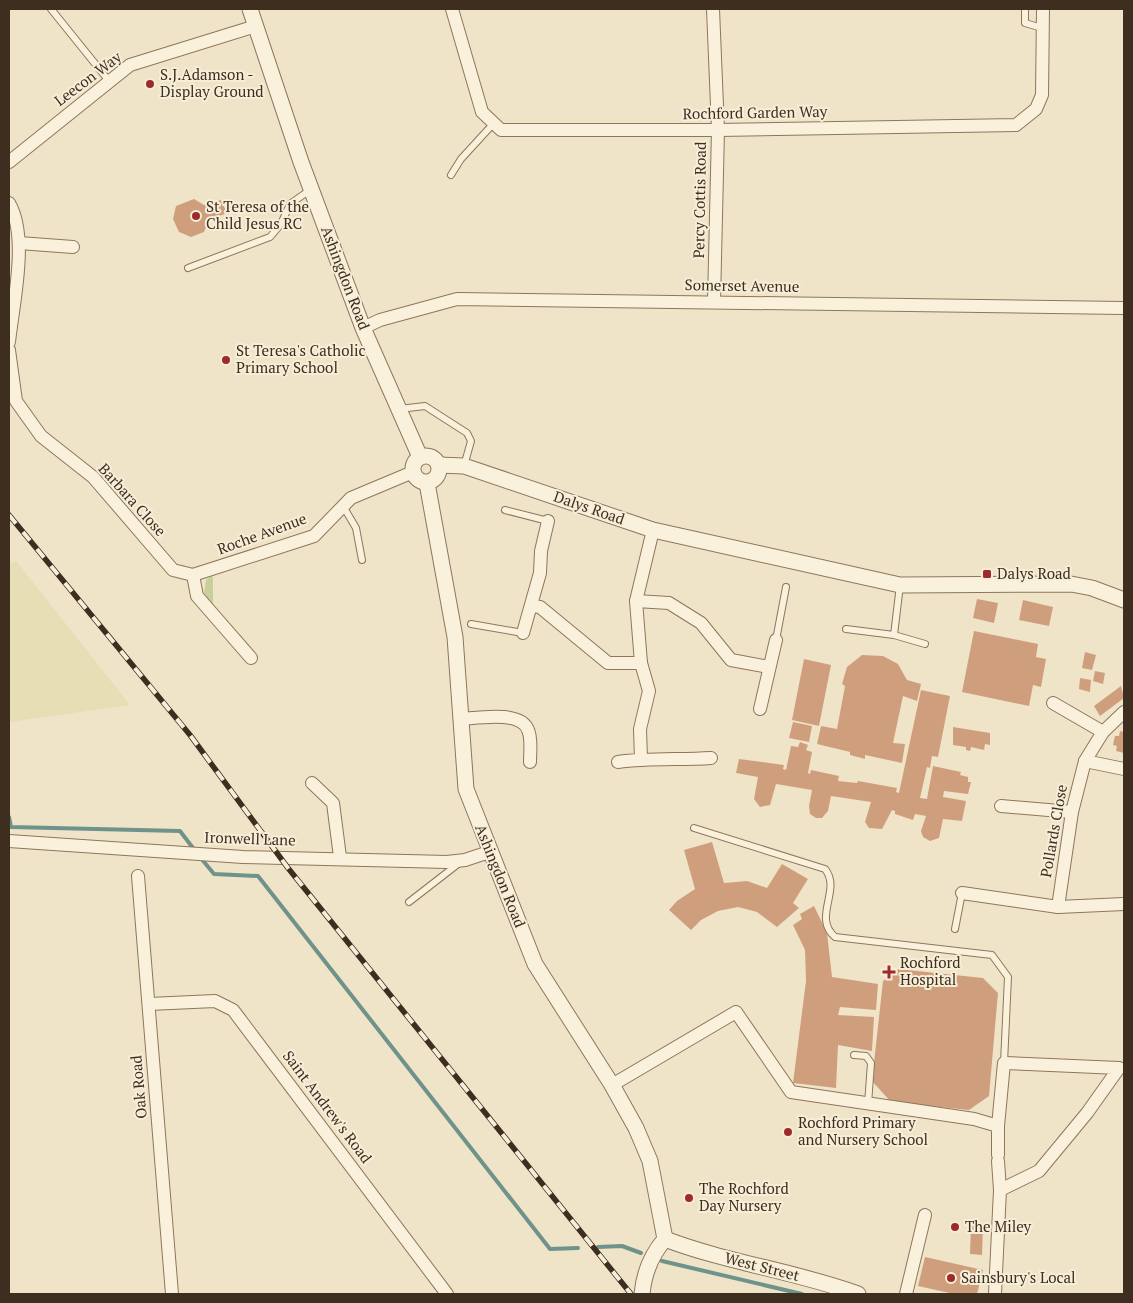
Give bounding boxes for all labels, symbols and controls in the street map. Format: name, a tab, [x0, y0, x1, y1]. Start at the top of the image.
street label: Leecon Way	[50, 46, 125, 110]
place label: S.J.Adamson - Display Ground	[160, 64, 264, 101]
marker: S.J.Adamson - Display Ground	[144, 78, 156, 90]
street label: Rochford Garden Way	[683, 101, 828, 123]
street label: Percy Cottis Road	[688, 141, 710, 258]
place label: St Teresa of the Child Jesus RC	[206, 196, 309, 233]
marker: St Teresa of the Child Jesus RC	[190, 210, 202, 222]
street label: Ashingdon Road	[317, 223, 375, 332]
street label: Somerset Avenue	[685, 274, 800, 296]
place label: St Teresa's Catholic Primary School	[236, 340, 365, 377]
marker: St Teresa's Catholic Primary School	[220, 354, 232, 366]
street label: Barbara Close	[95, 459, 171, 540]
street label: Dalys Road	[551, 486, 628, 529]
street label: Roche Avenue	[214, 508, 309, 558]
place label: Dalys Road	[997, 563, 1071, 583]
marker: Dalys Road	[981, 568, 993, 580]
street label: Pollards Close	[1035, 783, 1071, 879]
street label: Ashingdon Road	[471, 821, 531, 930]
street label: Ironwell Lane	[204, 826, 296, 850]
place label: Rochford Hospital	[900, 952, 961, 989]
marker: Rochford Hospital	[882, 965, 896, 979]
street label: Saint Andrew's Road	[279, 1046, 377, 1167]
street label: Oak Road	[125, 1055, 151, 1120]
place label: Rochford Primary and Nursery School	[798, 1112, 928, 1149]
marker: Rochford Primary and Nursery School	[782, 1126, 794, 1138]
place label: The Rochford Day Nursery	[699, 1178, 789, 1215]
marker: The Rochford Day Nursery	[683, 1192, 695, 1204]
place label: The Miley	[965, 1216, 1032, 1236]
marker: The Miley	[949, 1221, 961, 1233]
street label: West Street	[723, 1247, 802, 1285]
place label: Sainsbury's Local	[961, 1267, 1076, 1287]
marker: Sainsbury's Local	[945, 1272, 957, 1284]

